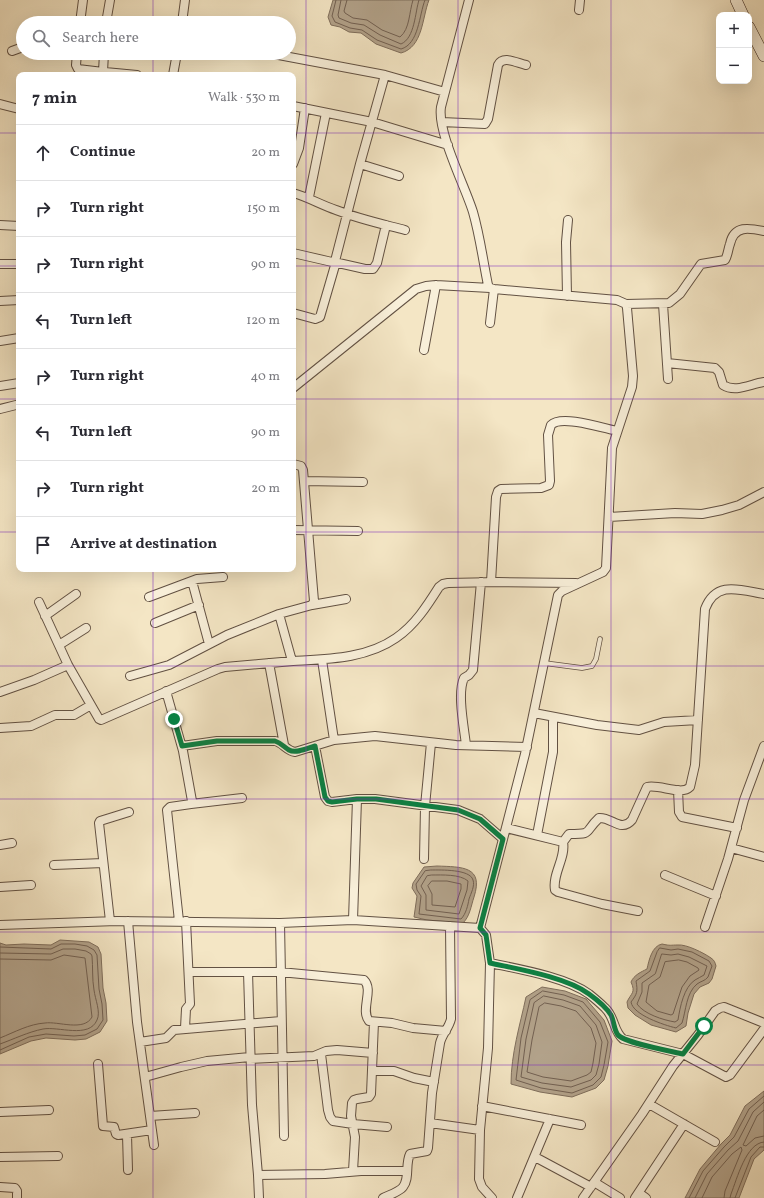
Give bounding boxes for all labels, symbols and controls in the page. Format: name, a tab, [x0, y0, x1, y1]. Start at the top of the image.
map controls	[716, 12, 752, 84]
button: +	[716, 12, 752, 48]
search box	[16, 16, 296, 60]
icon: search	[30, 27, 52, 49]
text: Search here	[62, 28, 139, 49]
button: −	[716, 48, 752, 84]
text: 7 min	[32, 87, 77, 110]
text: Walk · 530 m	[208, 89, 280, 107]
icon: ahead	[32, 142, 54, 164]
text: Continue	[70, 142, 135, 163]
text: 20 m	[251, 144, 280, 162]
icon: right	[32, 198, 54, 220]
text: Turn right	[70, 198, 144, 219]
text: 150 m	[247, 200, 280, 218]
icon: right	[32, 254, 54, 276]
text: Turn right	[70, 254, 144, 275]
text: 90 m	[251, 256, 280, 274]
icon: left	[32, 310, 54, 332]
text: Turn left	[70, 310, 132, 331]
text: 120 m	[246, 312, 280, 330]
icon: right	[32, 366, 54, 388]
text: Turn right	[70, 366, 144, 387]
text: 40 m	[251, 368, 280, 386]
icon: left	[32, 422, 54, 444]
text: Turn left	[70, 422, 132, 443]
text: 90 m	[251, 424, 280, 442]
icon: right	[32, 478, 54, 500]
text: Turn right	[70, 478, 144, 499]
text: 20 m	[251, 480, 280, 498]
icon: arrive	[32, 534, 54, 556]
text: Arrive at destination	[70, 534, 217, 555]
route end	[165, 710, 183, 728]
route start	[695, 1017, 713, 1035]

